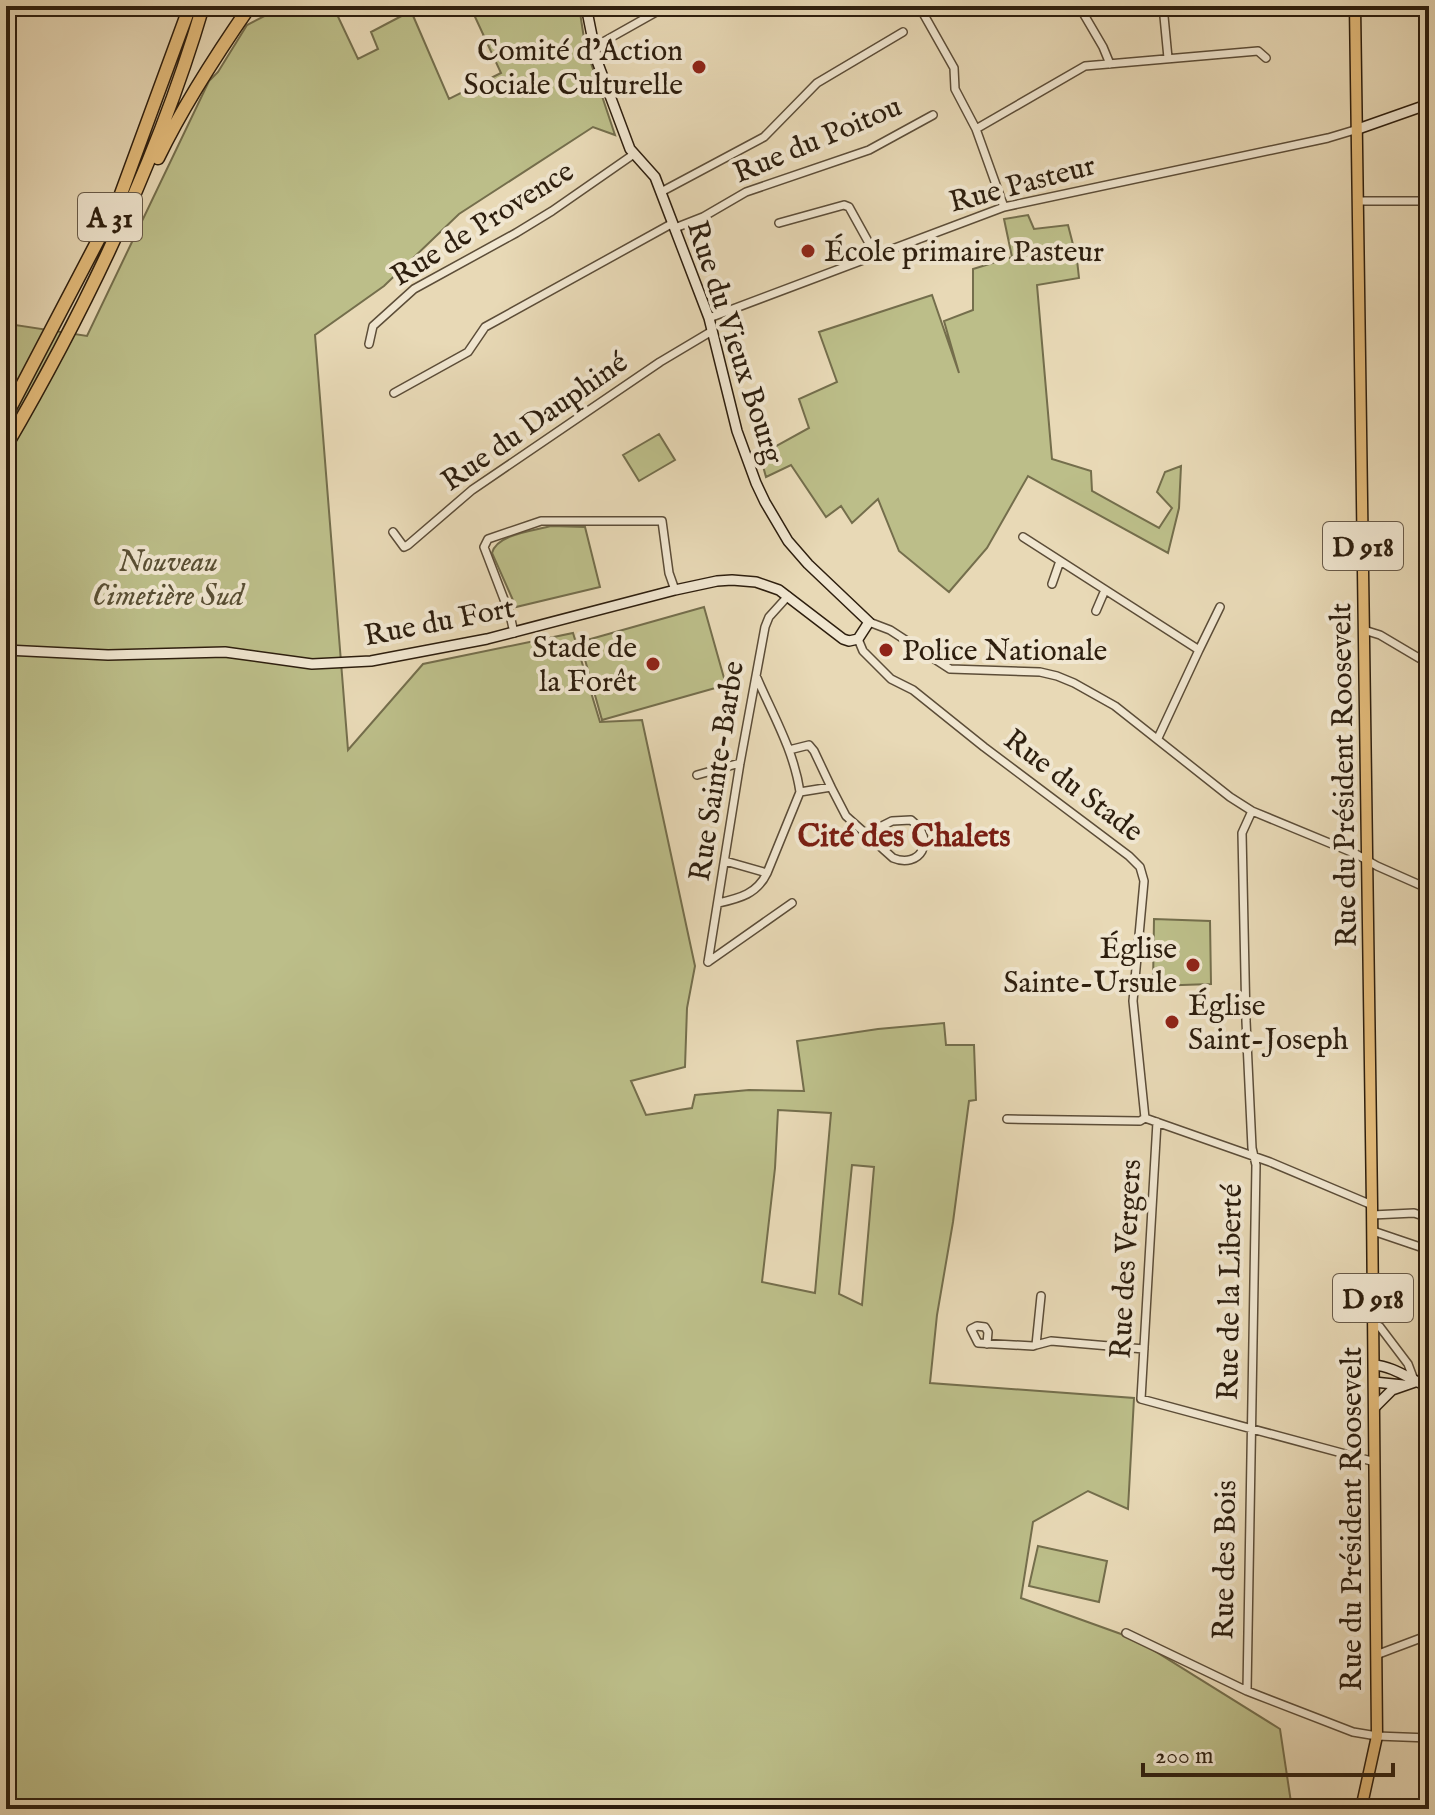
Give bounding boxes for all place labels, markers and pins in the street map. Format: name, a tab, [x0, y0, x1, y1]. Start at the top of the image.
place label: Comité d’Action Sociale Culturelle	[463, 33, 683, 105]
marker: Comité d’Action Sociale Culturelle	[690, 58, 708, 76]
place label: École primaire Pasteur	[824, 233, 1104, 272]
marker: École primaire Pasteur	[799, 242, 817, 260]
place label: Stade de la Forêt	[532, 630, 637, 702]
place label: Police Nationale	[902, 633, 1107, 671]
marker: Police Nationale	[877, 641, 895, 659]
marker: Stade de la Forêt	[644, 655, 662, 673]
place label: Église Sainte-Ursule	[1003, 930, 1177, 1003]
marker: Église Sainte-Ursule	[1184, 956, 1202, 974]
place label: Église Saint-Joseph	[1188, 987, 1349, 1060]
marker: Église Saint-Joseph	[1163, 1013, 1181, 1031]

